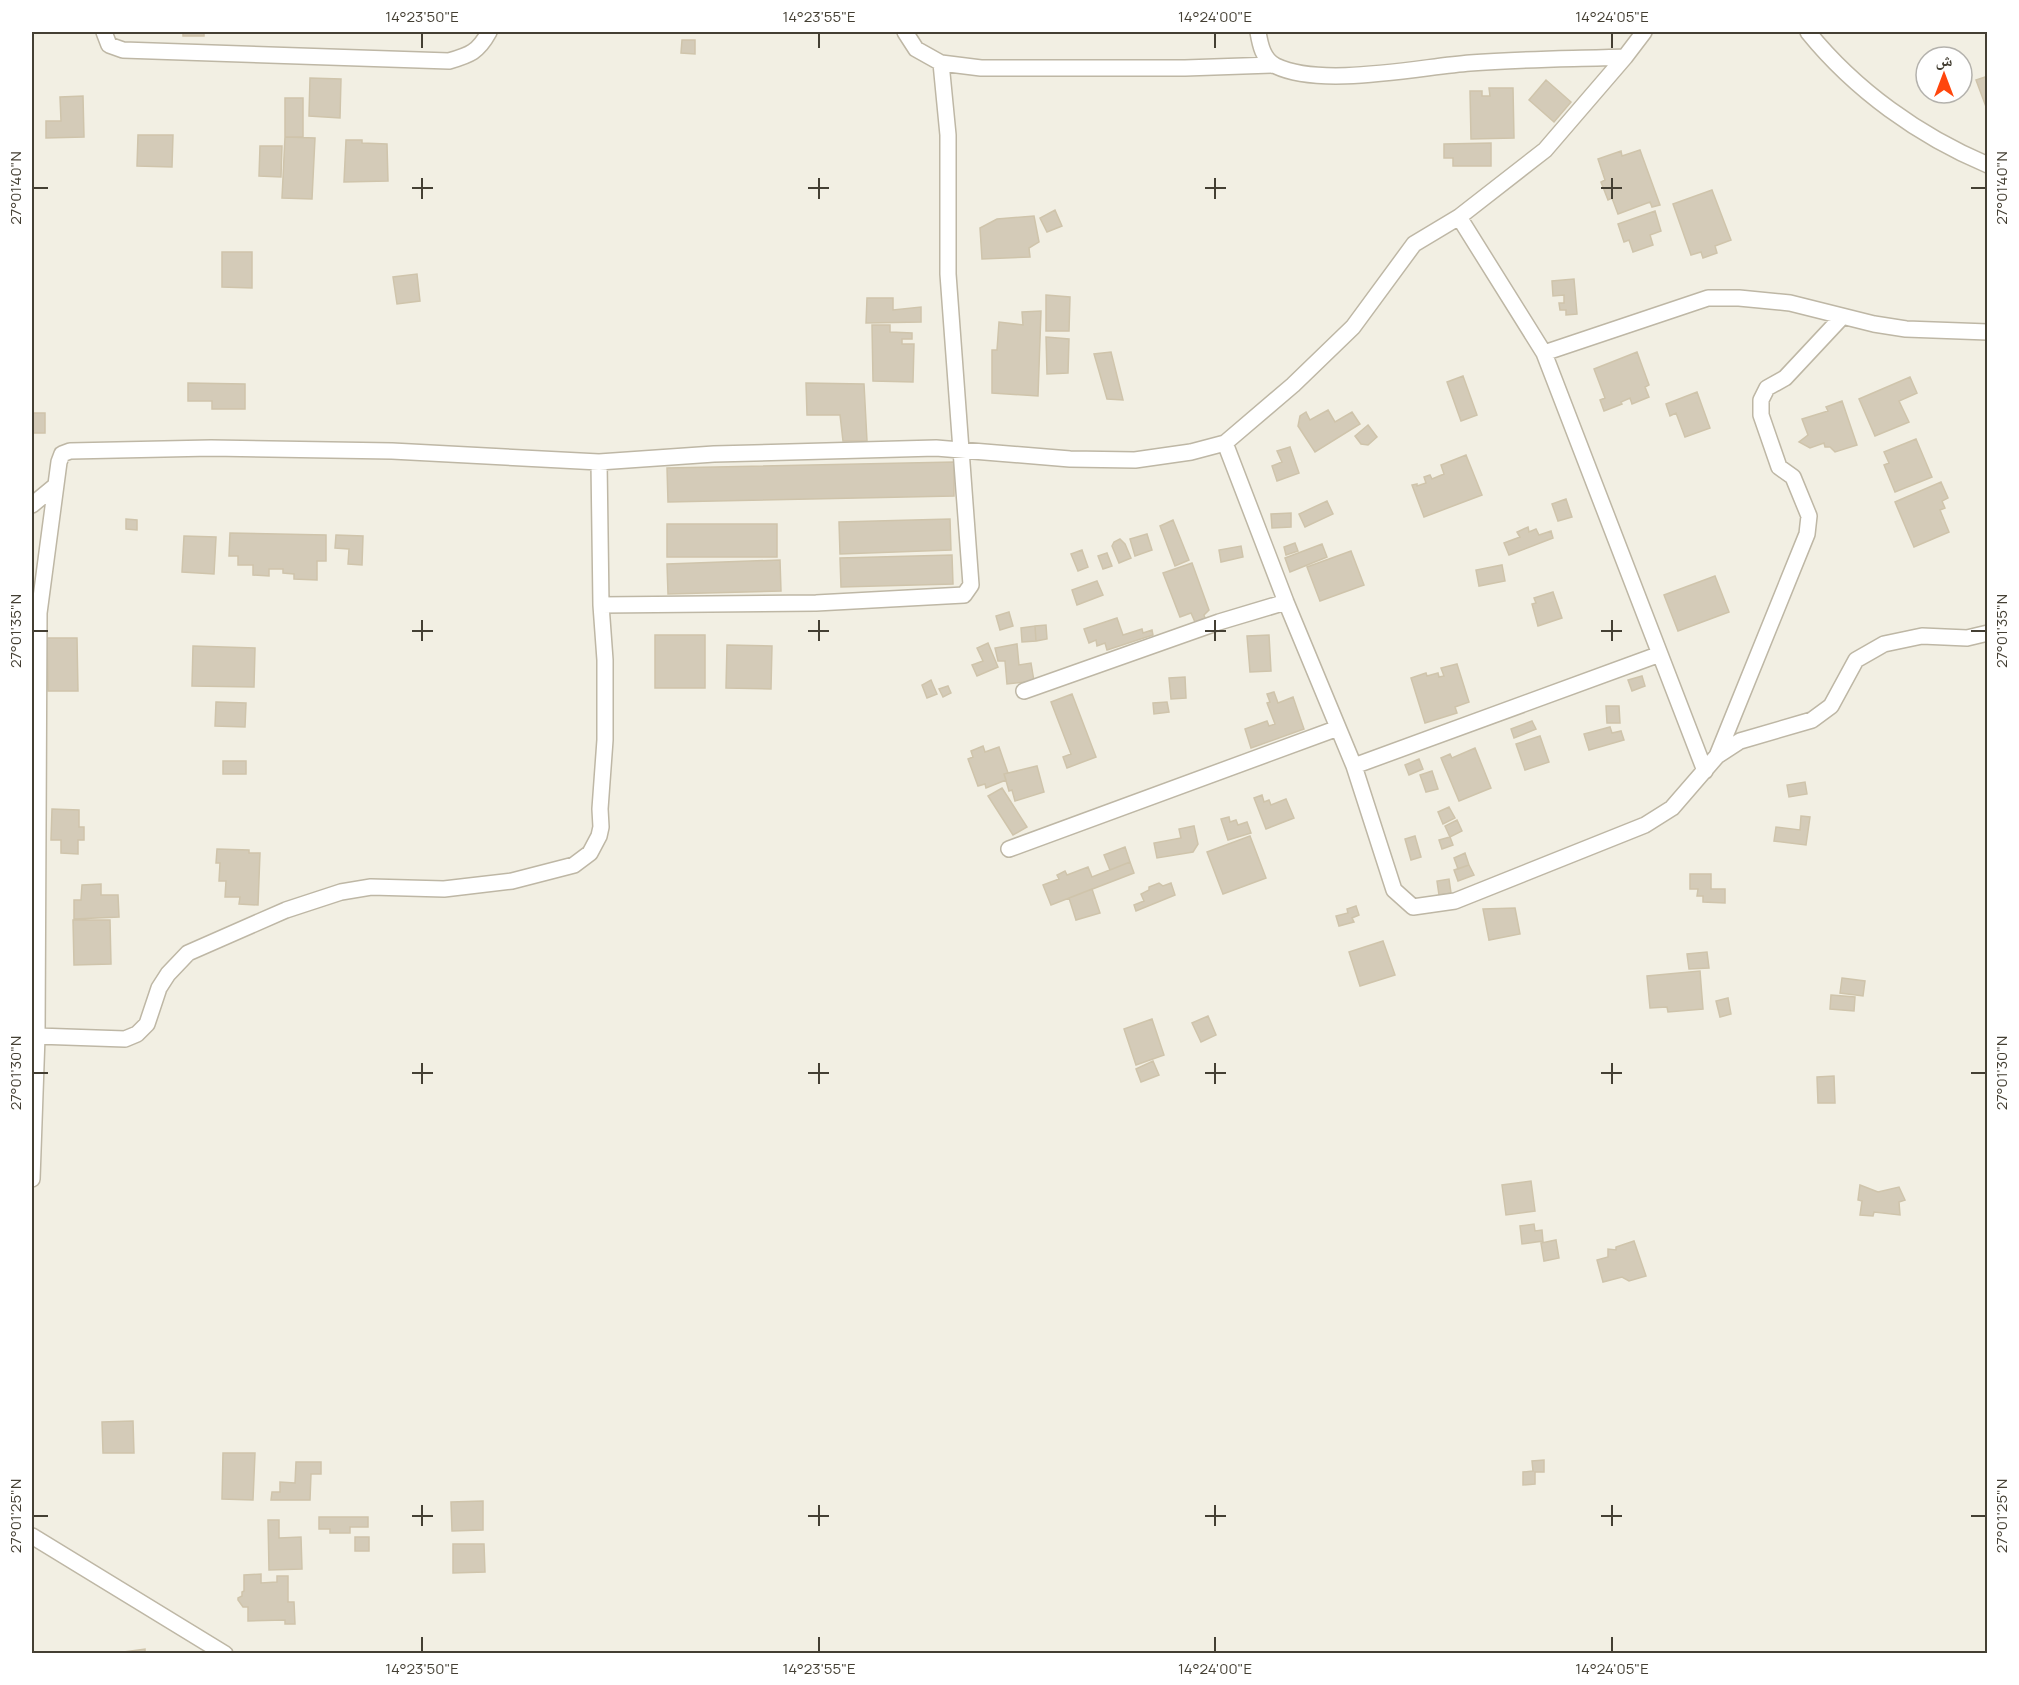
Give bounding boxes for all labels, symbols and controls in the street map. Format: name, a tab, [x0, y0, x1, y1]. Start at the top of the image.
text: 14°23'50"E	[385, 6, 459, 27]
text: 14°23'55"E	[782, 6, 856, 27]
text: 14°24'00"E	[1178, 6, 1252, 27]
text: 14°24'05"E	[1575, 6, 1649, 27]
north arrow	[1914, 45, 1974, 105]
text: ش	[1936, 49, 1953, 71]
text: 27°01'40"N	[5, 151, 26, 225]
text: 27°01'40"N	[1991, 151, 2012, 225]
text: 27°01'35"N	[5, 594, 26, 668]
text: 27°01'35"N	[1991, 594, 2012, 668]
text: 27°01'30"N	[5, 1036, 26, 1110]
text: 27°01'30"N	[1991, 1036, 2012, 1110]
text: 27°01'25"N	[5, 1479, 26, 1553]
text: 27°01'25"N	[1991, 1479, 2012, 1553]
text: 14°23'50"E	[385, 1658, 459, 1679]
text: 14°23'55"E	[782, 1658, 856, 1679]
text: 14°24'00"E	[1178, 1658, 1252, 1679]
text: 14°24'05"E	[1575, 1658, 1649, 1679]

